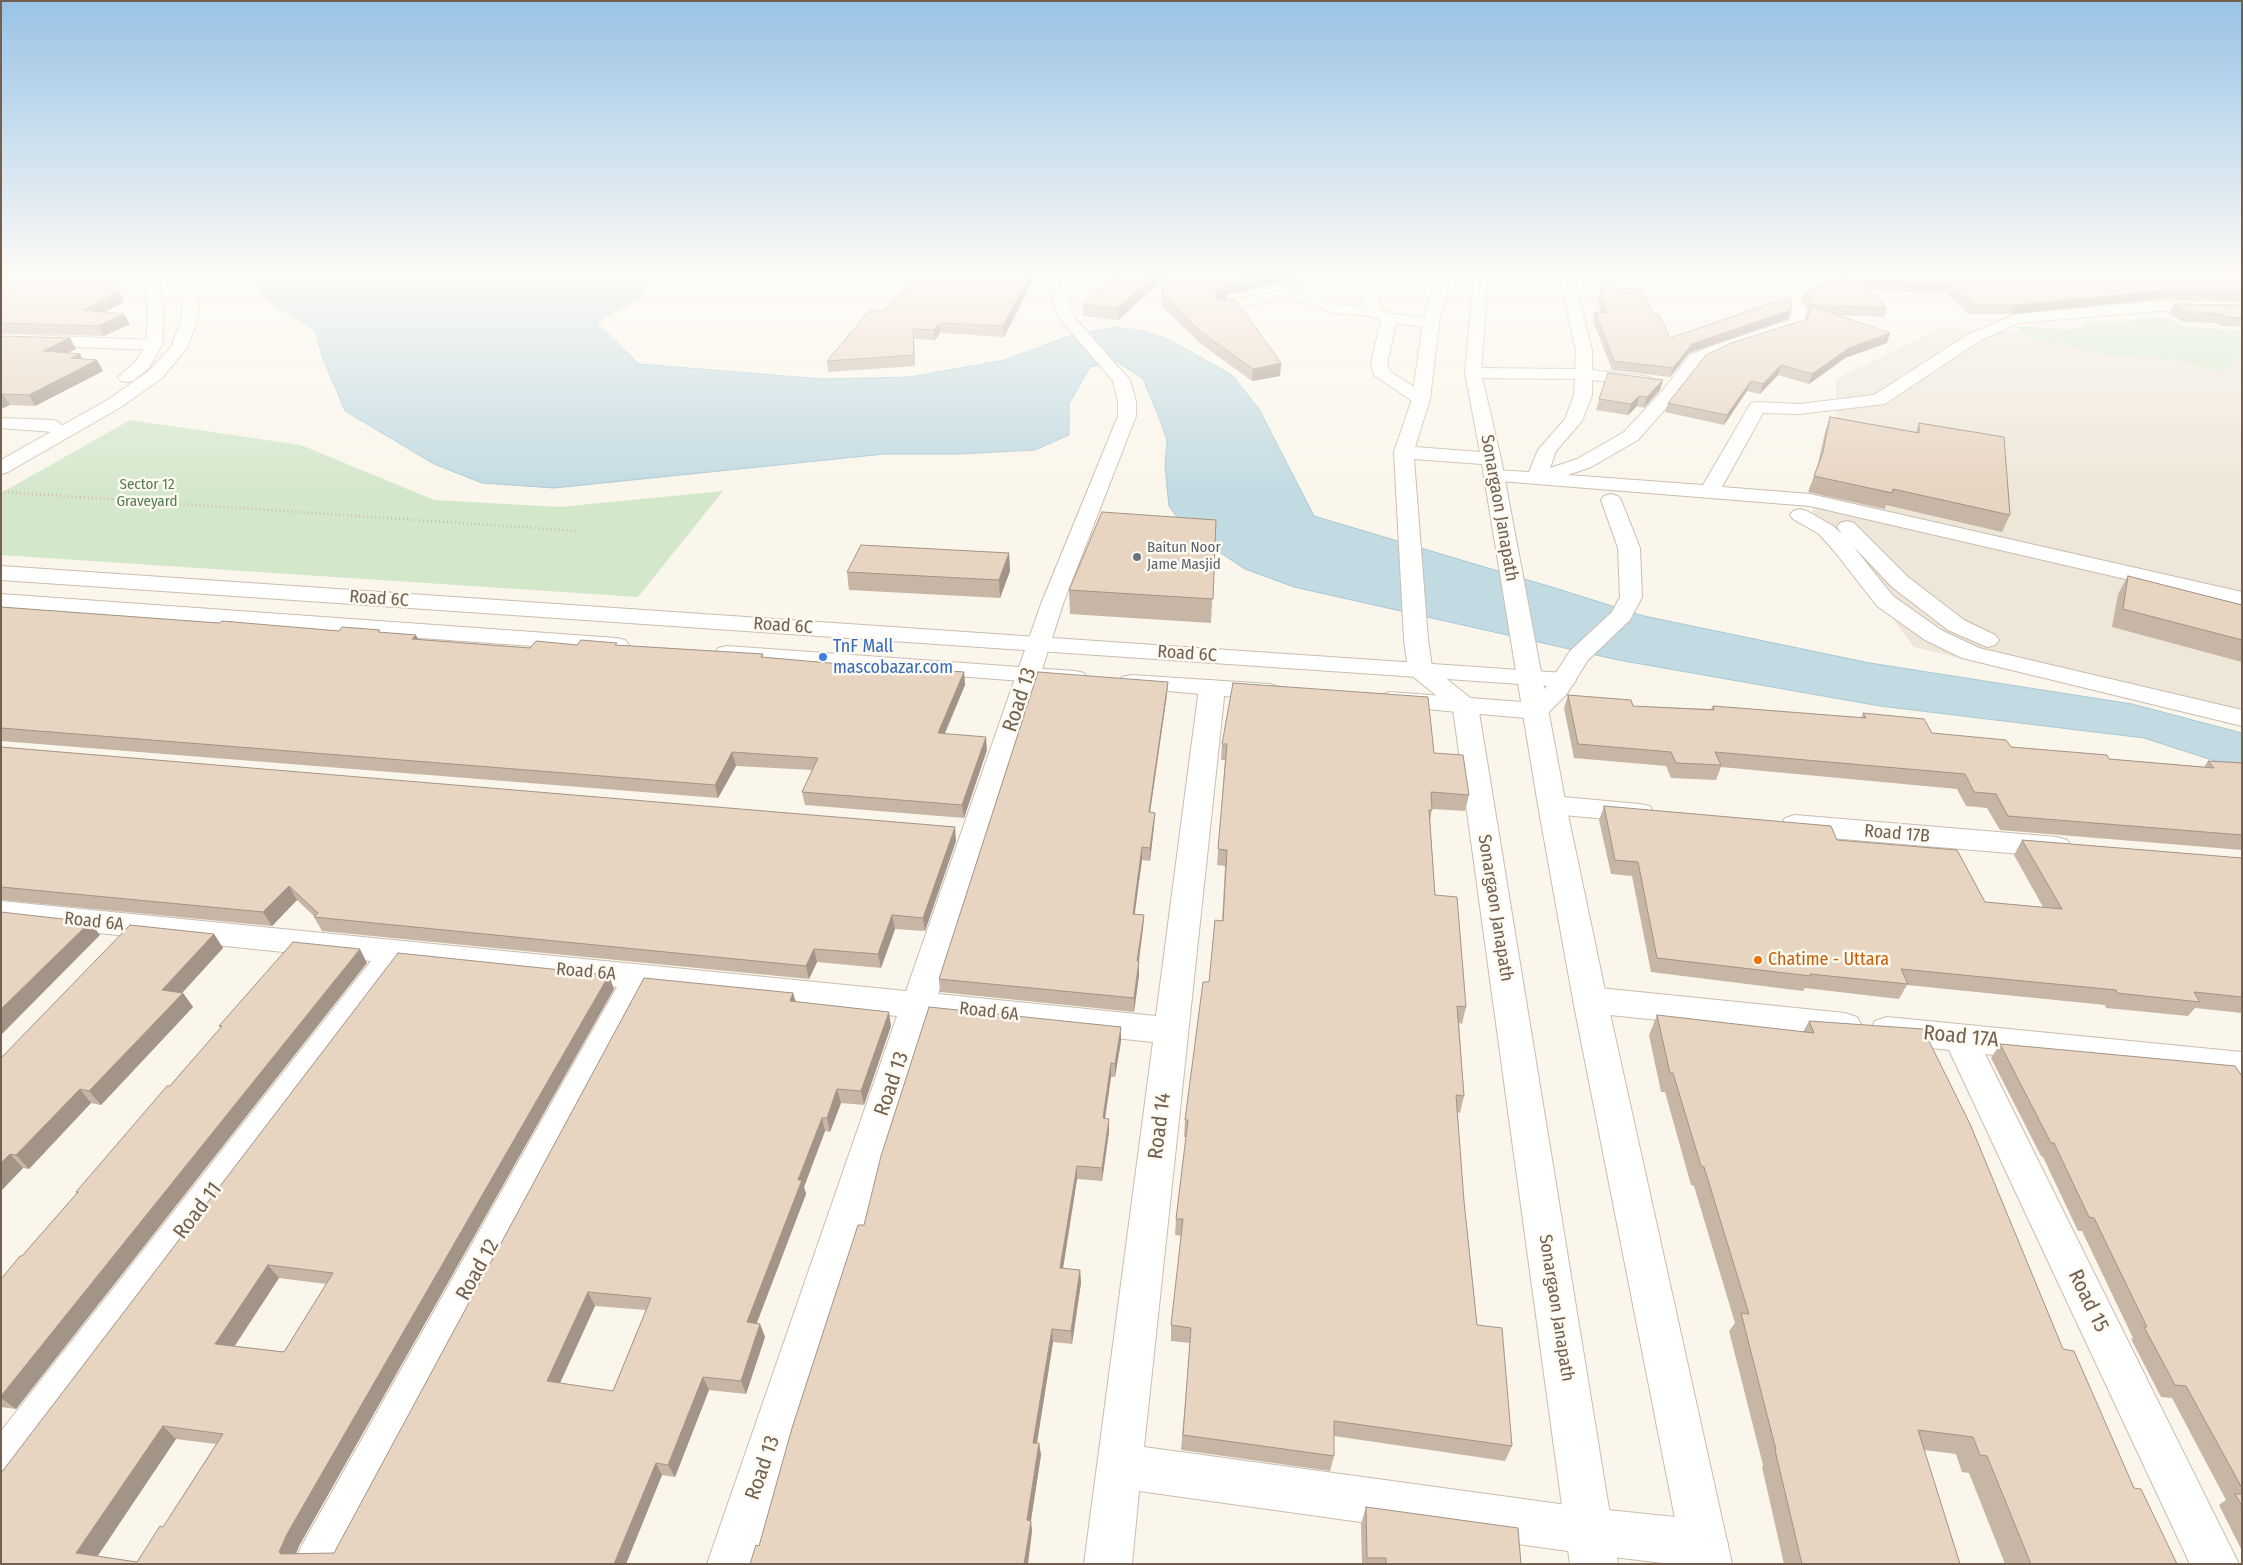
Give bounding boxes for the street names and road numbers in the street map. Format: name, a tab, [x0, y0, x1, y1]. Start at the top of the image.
street label: Sonargaon Janapath	[1475, 433, 1523, 583]
street label: Road 6C	[349, 586, 409, 612]
street label: Road 6C	[753, 613, 813, 639]
street label: Road 6C	[1157, 641, 1217, 667]
street label: Road 13	[998, 665, 1042, 735]
street label: Road 17B	[1863, 820, 1931, 848]
street label: Sonargaon Janapath	[1473, 833, 1517, 983]
street label: Road 6A	[63, 908, 125, 936]
street label: Road 6A	[555, 959, 617, 985]
street label: Road 6A	[958, 998, 1020, 1026]
street label: Road 17A	[1922, 1021, 2000, 1053]
street label: Road 13	[869, 1049, 915, 1119]
street label: Road 14	[1143, 1091, 1177, 1161]
street label: Road 11	[169, 1178, 227, 1244]
street label: Sonargaon Janapath	[1534, 1233, 1578, 1383]
street label: Road 12	[451, 1235, 505, 1305]
street label: Road 15	[2062, 1266, 2114, 1336]
street label: Road 13	[740, 1433, 786, 1503]

